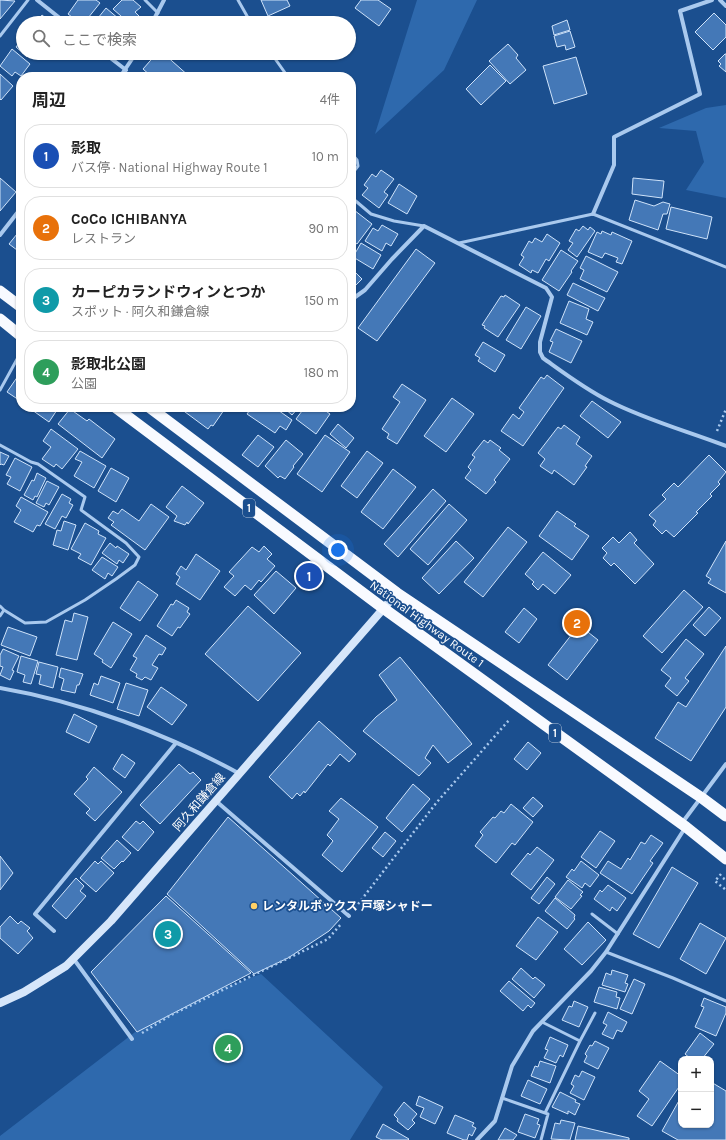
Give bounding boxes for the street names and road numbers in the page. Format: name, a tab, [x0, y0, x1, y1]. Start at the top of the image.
road number: 1	[243, 499, 255, 517]
street label: National Highway Route 1	[367, 578, 487, 670]
road number: 1	[549, 724, 561, 742]
street label: 阿久和鎌倉線	[170, 770, 228, 834]

